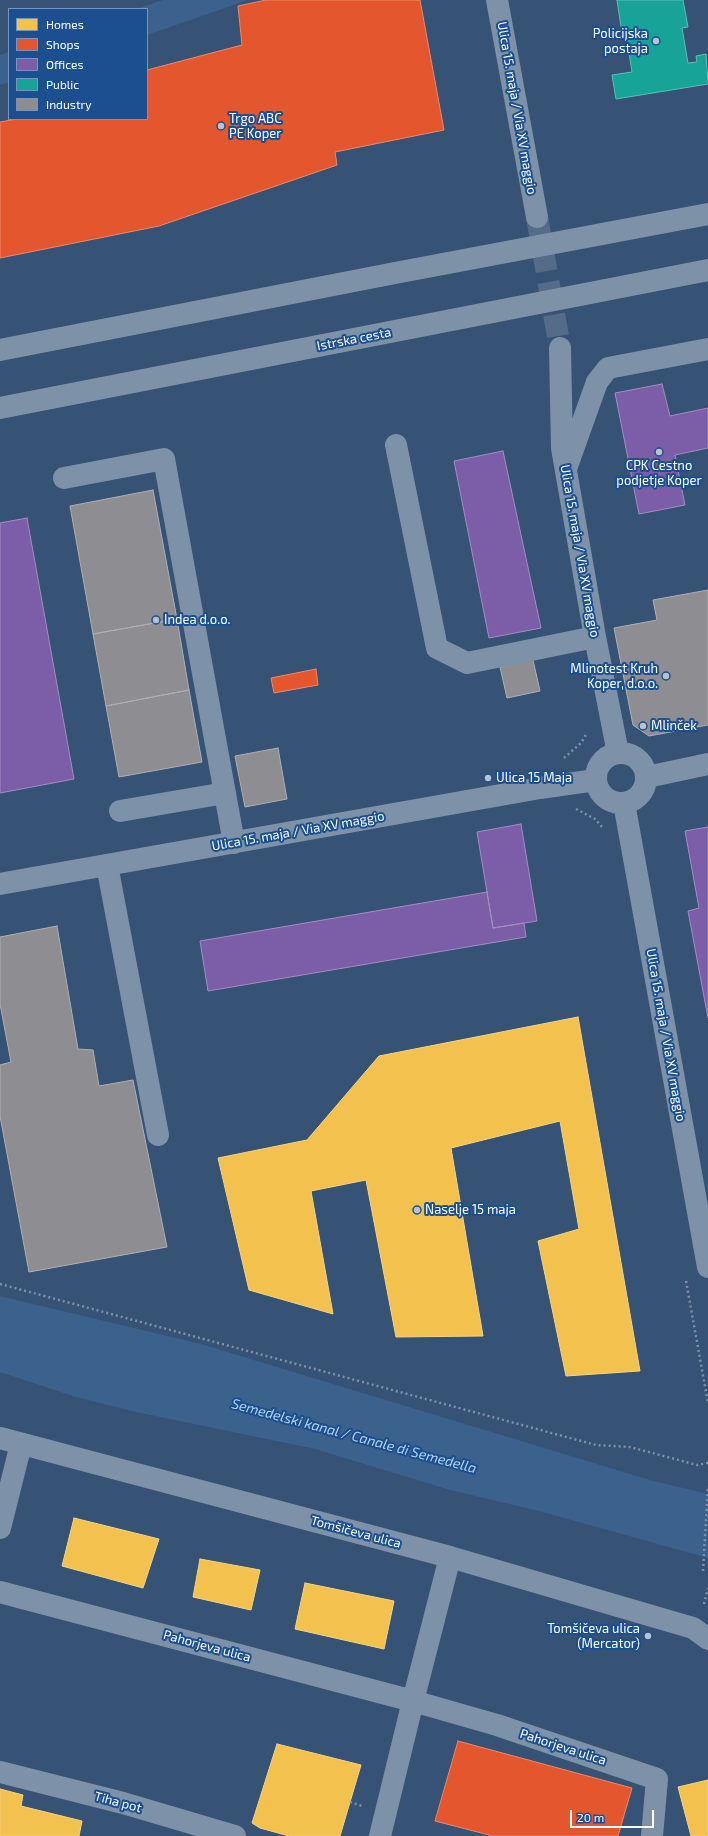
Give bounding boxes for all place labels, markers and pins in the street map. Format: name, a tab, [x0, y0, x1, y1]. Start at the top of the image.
place label: Policijska postaja	[593, 26, 648, 57]
marker: Policijska postaja	[651, 36, 661, 46]
place label: Trgo ABC PE Koper	[229, 111, 282, 142]
marker: Trgo ABC PE Koper	[216, 121, 226, 131]
marker: CPK Cestno podjetje Koper	[654, 447, 664, 457]
place label: CPK Cestno podjetje Koper	[616, 458, 702, 489]
place label: Indea d.o.o.	[164, 612, 231, 628]
marker: Indea d.o.o.	[151, 615, 161, 625]
place label: Mlinotest Kruh Koper, d.o.o.	[570, 661, 658, 692]
marker: Mlinotest Kruh Koper, d.o.o.	[661, 671, 671, 681]
place label: Mlinček	[651, 718, 697, 734]
marker: Mlinček	[638, 721, 648, 731]
place label: Ulica 15 Maja	[496, 770, 572, 786]
marker: Ulica 15 Maja	[483, 773, 493, 783]
place label: Naselje 15 maja	[425, 1202, 516, 1218]
marker: Naselje 15 maja	[412, 1205, 422, 1215]
place label: Tomšičeva ulica (Mercator)	[547, 1621, 640, 1652]
marker: Tomšičeva ulica (Mercator)	[643, 1631, 653, 1641]

